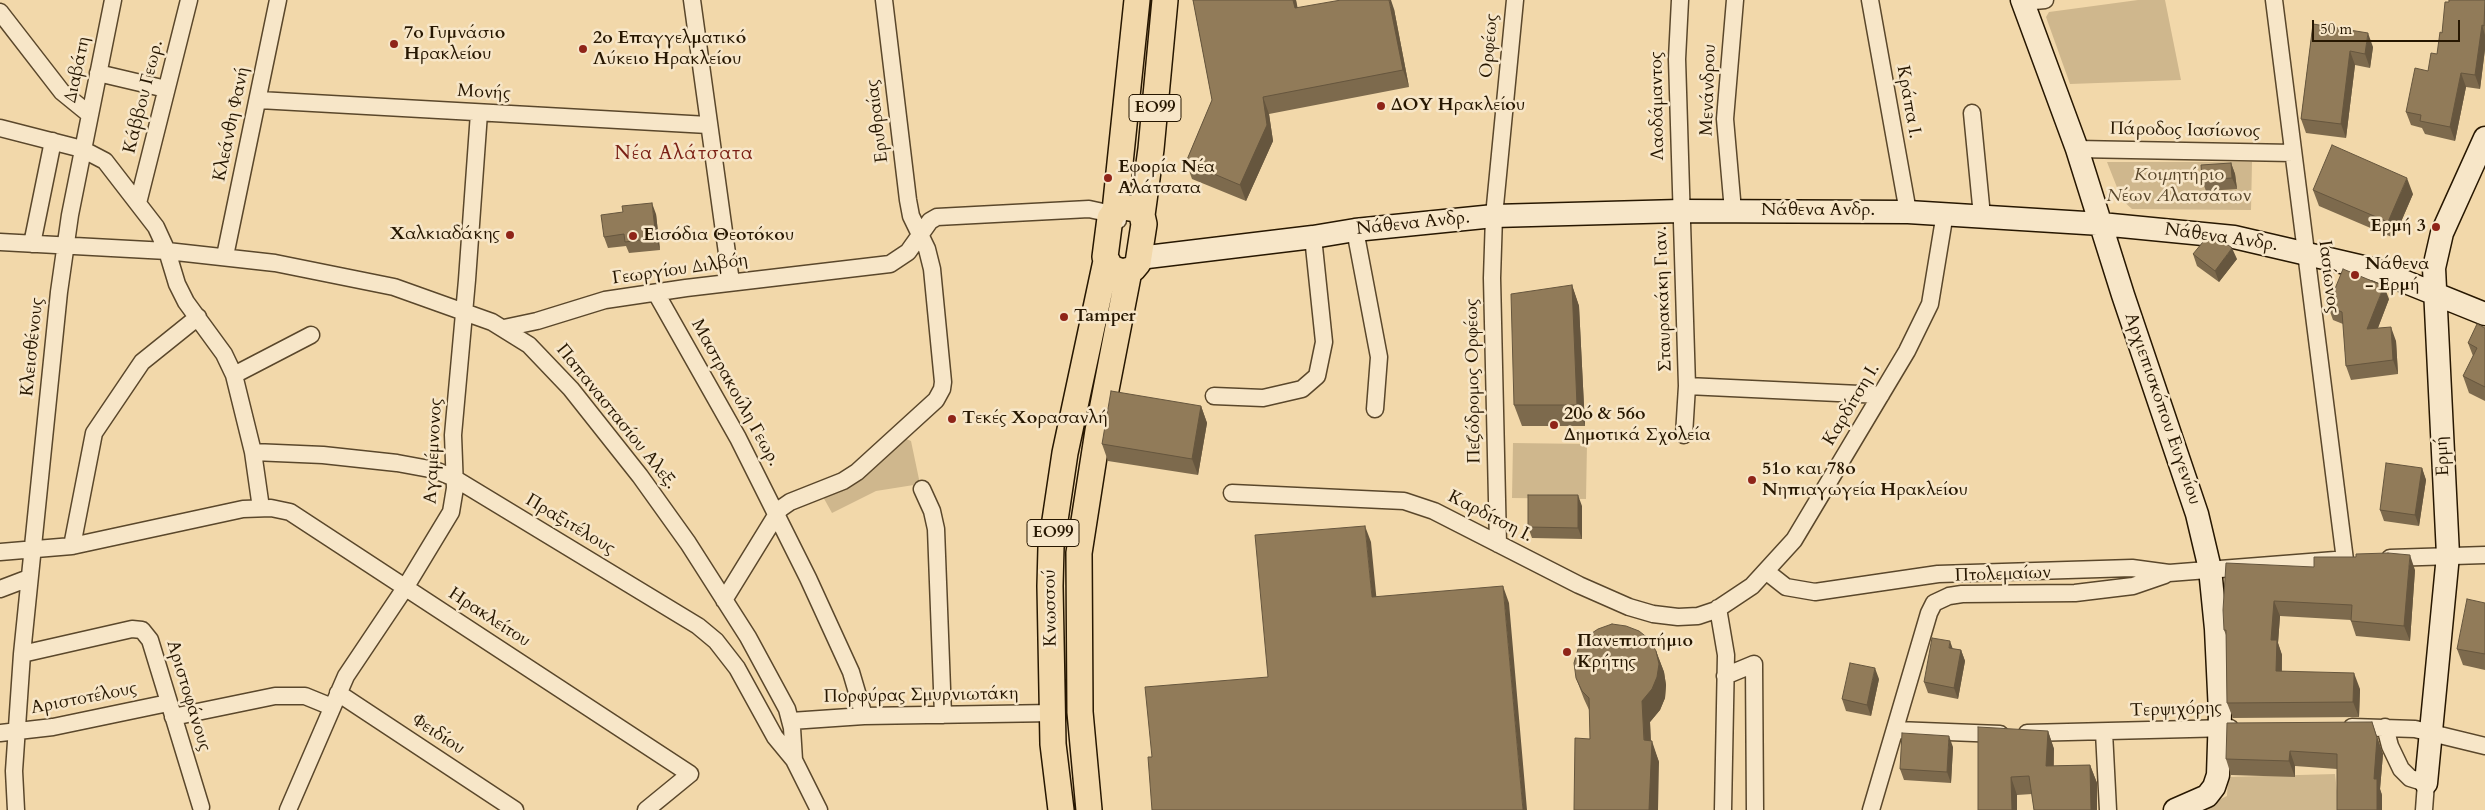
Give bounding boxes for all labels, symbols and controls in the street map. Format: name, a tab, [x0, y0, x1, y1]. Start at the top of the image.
scale bar	[2315, 10, 2462, 42]
street label: Ορφέως	[1476, 13, 1504, 79]
text: 50 m	[2320, 19, 2352, 39]
place label: 7o Γυμνάσιο Ηρακλείου	[404, 23, 505, 66]
place label: 2ο Επαγγελματικό Λύκειο Ηρακλείου	[593, 28, 746, 70]
street label: Διαβάτη	[60, 35, 96, 105]
street label: Κάββου Γεωρ.	[119, 38, 169, 156]
marker: 7o Γυμνάσιο Ηρακλείου	[388, 38, 400, 50]
marker: 2ο Επαγγελματικό Λύκειο Ηρακλείου	[577, 43, 589, 55]
street label: Μενάνδρου	[1697, 44, 1721, 136]
street label: Λαοδάμαντος	[1646, 51, 1670, 161]
street label: Κράπα Ι.	[1891, 64, 1925, 140]
street label: Κλεάνθη Φανή	[209, 65, 255, 183]
street label: Ερυθραίας	[862, 78, 894, 164]
street label: Μονής	[457, 81, 511, 105]
road number: ΕΟ99	[1129, 95, 1181, 122]
place label: ΔΟΥ Ηρακλείου	[1391, 95, 1525, 117]
marker: ΔΟΥ Ηρακλείου	[1375, 100, 1387, 112]
street label: Πάροδος Ιασίωνος	[2110, 119, 2260, 143]
district label: Νέα Αλάτσατα	[613, 144, 755, 166]
place label: Εφορία Νέα Αλάτσατα	[1118, 157, 1215, 200]
park label: Κοιμητήριο Νέων Αλατσάτων	[2107, 165, 2251, 208]
marker: Εφορία Νέα Αλάτσατα	[1102, 172, 1114, 184]
street label: Νάθενα Ανδρ.	[1761, 200, 1875, 222]
street label: Νάθενα Ανδρ.	[1355, 207, 1471, 241]
place label: Ερμή 3	[2370, 216, 2426, 238]
street label: Νάθενα Ανδρ.	[2163, 219, 2279, 257]
marker: Ερμή 3	[2430, 221, 2442, 233]
place label: Χαλκιαδάκης	[390, 224, 500, 246]
place label: Εισόδια Θεοτόκου	[643, 225, 794, 247]
street label: Σταυρακάκη Γιαν.	[1651, 226, 1677, 372]
marker: Χαλκιαδάκης	[504, 229, 516, 241]
marker: Εισόδια Θεοτόκου	[627, 230, 639, 242]
street label: Ιασίωνος	[2313, 239, 2343, 315]
street label: Γεωργίου Διλβόη	[611, 250, 749, 290]
place label: Νάθενα - Ερμή	[2365, 254, 2429, 296]
marker: Νάθενα - Ερμή	[2349, 269, 2361, 281]
street label: Κλεισθένους	[17, 296, 49, 398]
street label: Πεζόδρομος Ορφέως	[1462, 298, 1486, 464]
place label: Tamper	[1074, 306, 1136, 328]
street label: Αρχιεπισκόπου Ευγενίου	[2119, 310, 2205, 508]
marker: Tamper	[1058, 311, 1070, 323]
street label: Μαστρακούλη Γεωρ.	[686, 316, 784, 470]
street label: Παπαναστασίου Αλεξ.	[551, 340, 681, 494]
street label: Καρδίτση Ι.	[1819, 360, 1885, 450]
street label: Αγαμέμνονος	[420, 398, 448, 504]
place label: 20ό & 56ο Δημοτικά Σχολεία	[1564, 404, 1710, 446]
place label: Τεκές Χορασανλή	[962, 408, 1108, 430]
marker: Τεκές Χορασανλή	[946, 413, 958, 425]
marker: 20ό & 56ο Δημοτικά Σχολεία	[1548, 419, 1560, 431]
street label: Ερμή	[2431, 435, 2455, 477]
place label: 51ο και 78ο Νηπιαγωγεία Ηρακλείου	[1762, 459, 1968, 502]
marker: 51ο και 78ο Νηπιαγωγεία Ηρακλείου	[1746, 474, 1758, 486]
street label: Καρδίτση Ι.	[1444, 486, 1536, 548]
street label: Πραξιτέλους	[521, 490, 619, 560]
road number: ΕΟ99	[1027, 520, 1079, 546]
street label: Πτολεμαίων	[1954, 563, 2052, 587]
street label: Κνωσσού	[1040, 569, 1062, 647]
street label: Ηρακλείτου	[444, 583, 534, 653]
place label: Πανεπιστήμιο Κρήτης	[1577, 631, 1693, 674]
street label: Αριστοφάνους	[161, 638, 215, 754]
marker: Πανεπιστήμιο Κρήτης	[1561, 646, 1573, 658]
street label: Αριστοτέλους	[29, 678, 139, 720]
street label: Πορφύρας Σμυρνιωτάκη	[823, 684, 1019, 708]
street label: Τερψιχόρης	[2130, 698, 2222, 722]
street label: Φειδίου	[408, 710, 468, 760]

